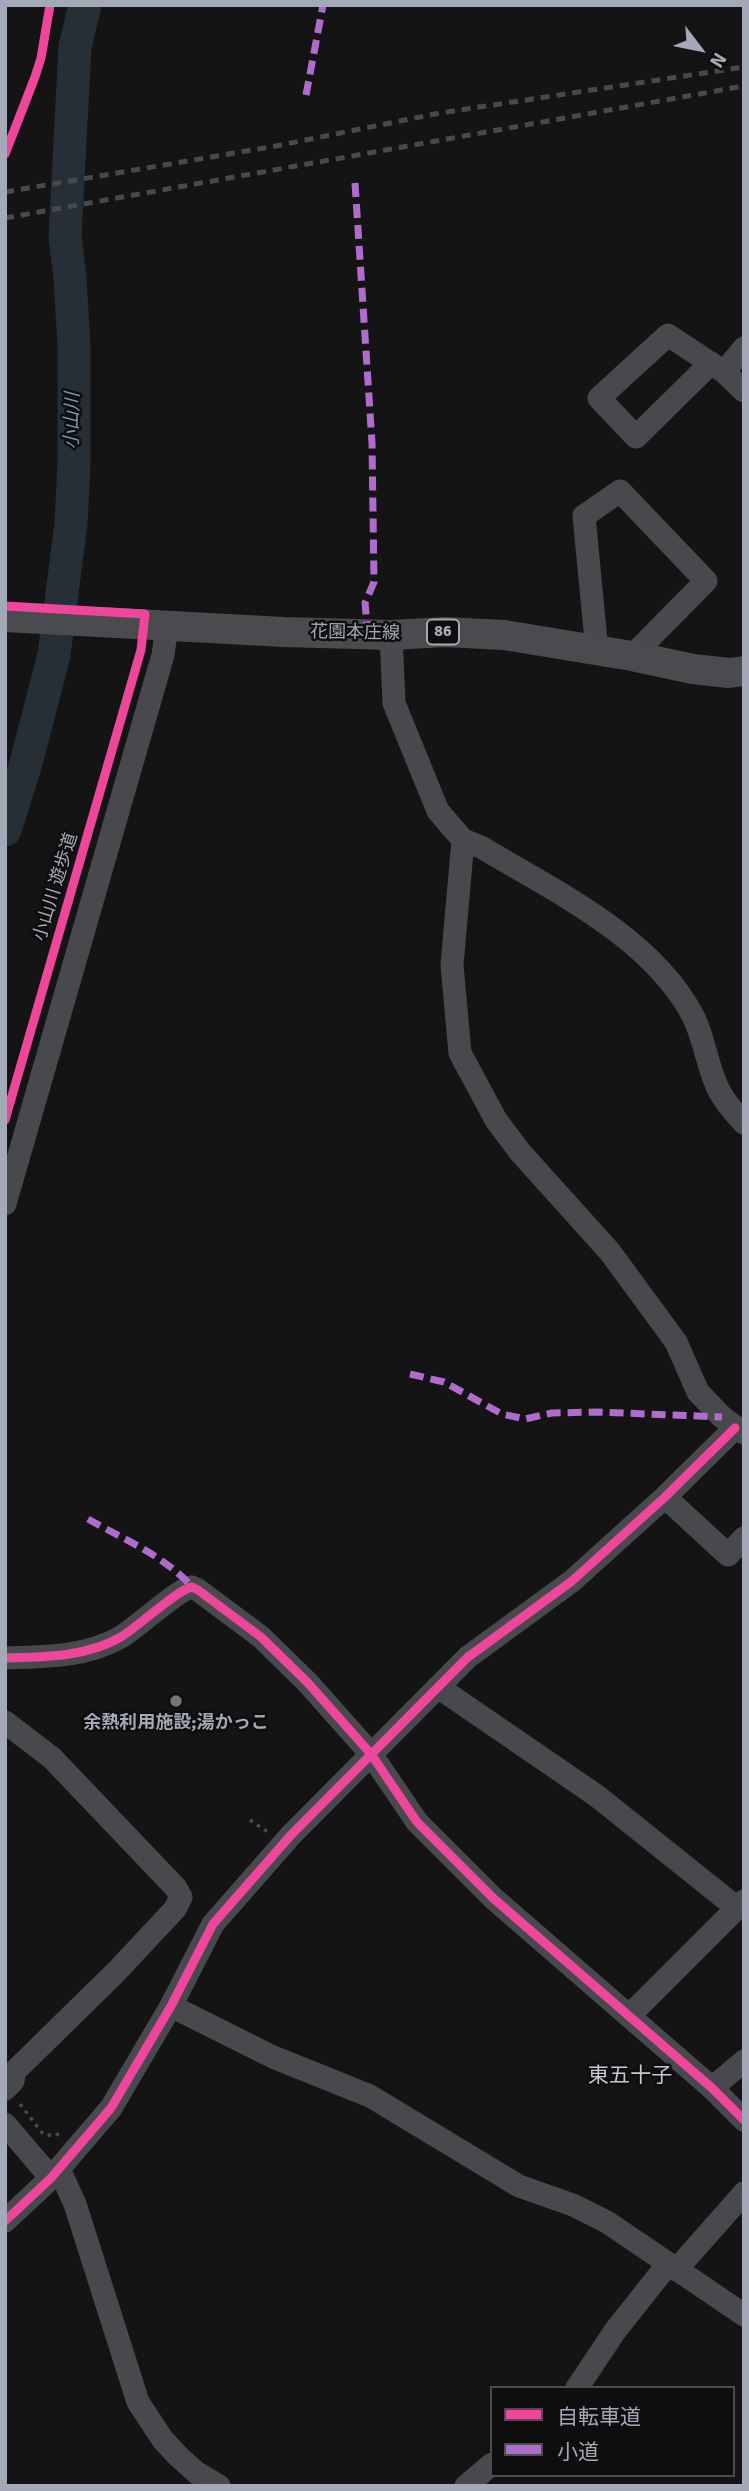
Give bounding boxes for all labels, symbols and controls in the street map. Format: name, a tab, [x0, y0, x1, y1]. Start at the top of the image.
north arrow	[665, 14, 735, 84]
text: N	[704, 48, 731, 72]
water label: 小山川	[61, 392, 85, 450]
road number: 86	[427, 620, 459, 645]
street label: 花園本庄線	[310, 621, 400, 645]
street label: 小山川 遊歩道	[29, 830, 83, 944]
marker: 余熱利用施設;湯かっこ	[168, 1693, 184, 1709]
place label: 余熱利用施設;湯かっこ	[83, 1712, 269, 1734]
district label: 東五十子	[588, 2063, 672, 2089]
legend	[490, 2386, 735, 2477]
text: 自転車道	[557, 2404, 641, 2430]
text: 小道	[557, 2439, 599, 2465]

